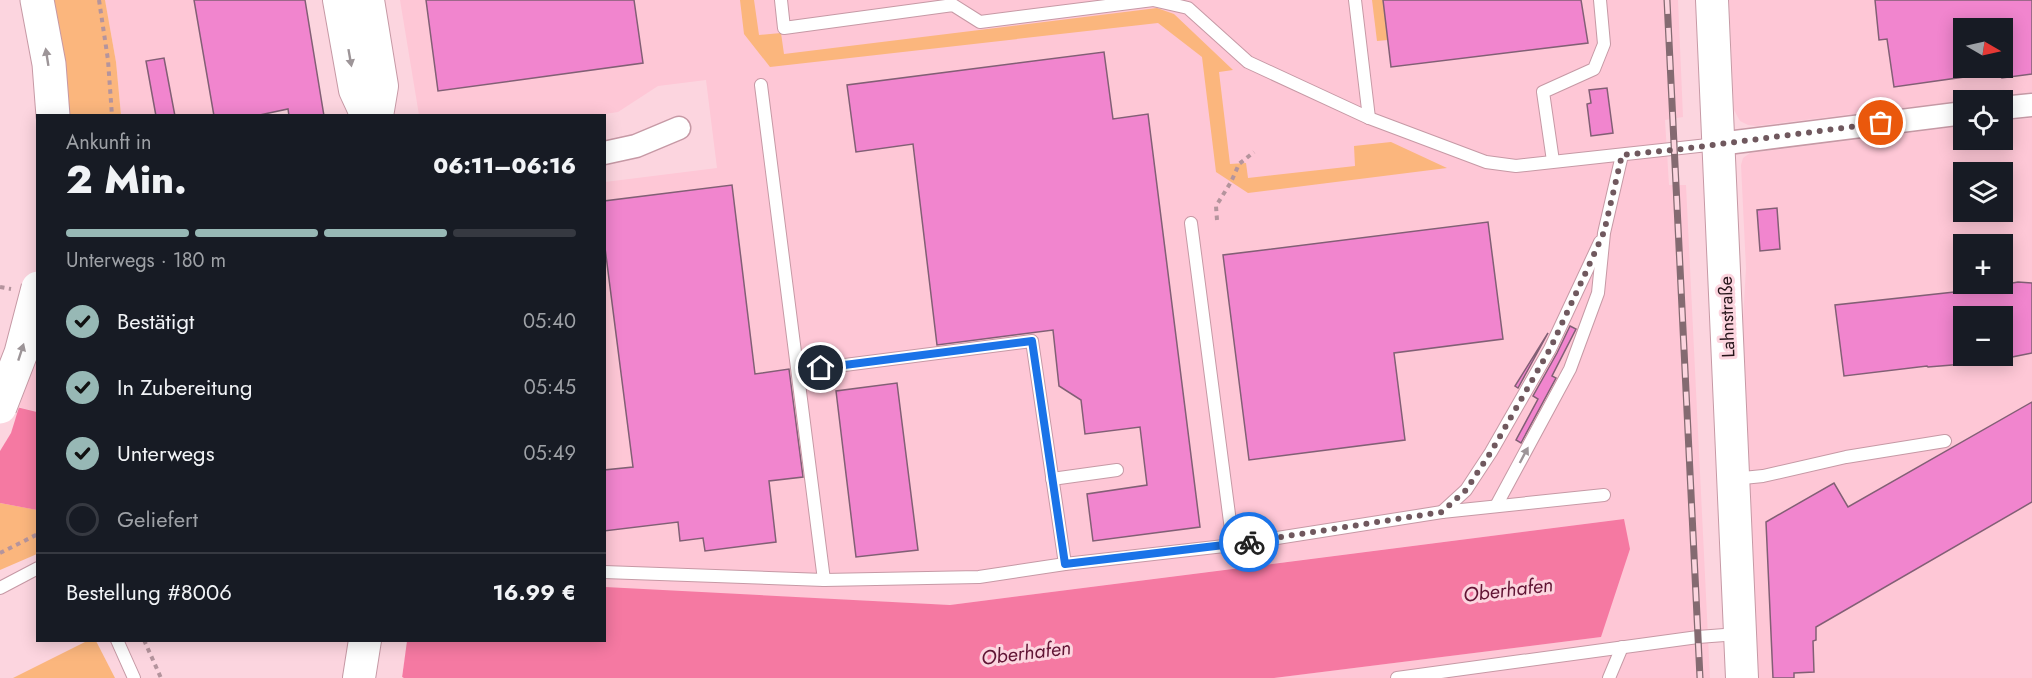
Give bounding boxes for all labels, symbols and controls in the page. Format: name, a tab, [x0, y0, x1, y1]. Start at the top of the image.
north arrow	[1953, 18, 2013, 78]
map controls	[1953, 18, 2013, 366]
one-way arrow	[43, 48, 52, 67]
one-way arrow	[345, 48, 354, 67]
button: locate	[1953, 90, 2013, 150]
pin	[1855, 97, 1906, 148]
icon: bag	[1864, 106, 1897, 139]
text: Ankunft in	[66, 128, 152, 157]
text: 06:11–06:16	[433, 149, 576, 181]
text: 2 Min.	[66, 151, 187, 208]
button: layers	[1953, 162, 2013, 222]
button: +	[1953, 234, 2013, 294]
text: Unterwegs · 180 m	[66, 246, 226, 275]
street label: Lahnstraße	[1713, 276, 1741, 358]
icon: check	[66, 305, 99, 338]
text: Bestätigt	[117, 305, 194, 337]
button: −	[1953, 306, 2013, 366]
text: 05:40	[523, 307, 576, 336]
pin	[795, 342, 846, 393]
one-way arrow	[17, 343, 26, 361]
icon: home	[804, 351, 837, 384]
icon: check	[66, 371, 99, 404]
text: In Zubereitung	[117, 371, 252, 403]
text: 05:45	[524, 373, 576, 402]
icon: check	[66, 437, 99, 470]
text: Unterwegs	[117, 437, 215, 469]
text: 05:49	[524, 439, 576, 468]
one-way arrow	[1519, 446, 1529, 463]
text: Geliefert	[117, 503, 198, 535]
courier	[1219, 512, 1279, 572]
icon: bike	[1233, 526, 1266, 559]
water label: Oberhafen	[1462, 570, 1554, 610]
text: Bestellung #8006	[66, 576, 232, 608]
text: 16.99 €	[493, 576, 576, 608]
water label: Oberhafen	[980, 633, 1072, 673]

